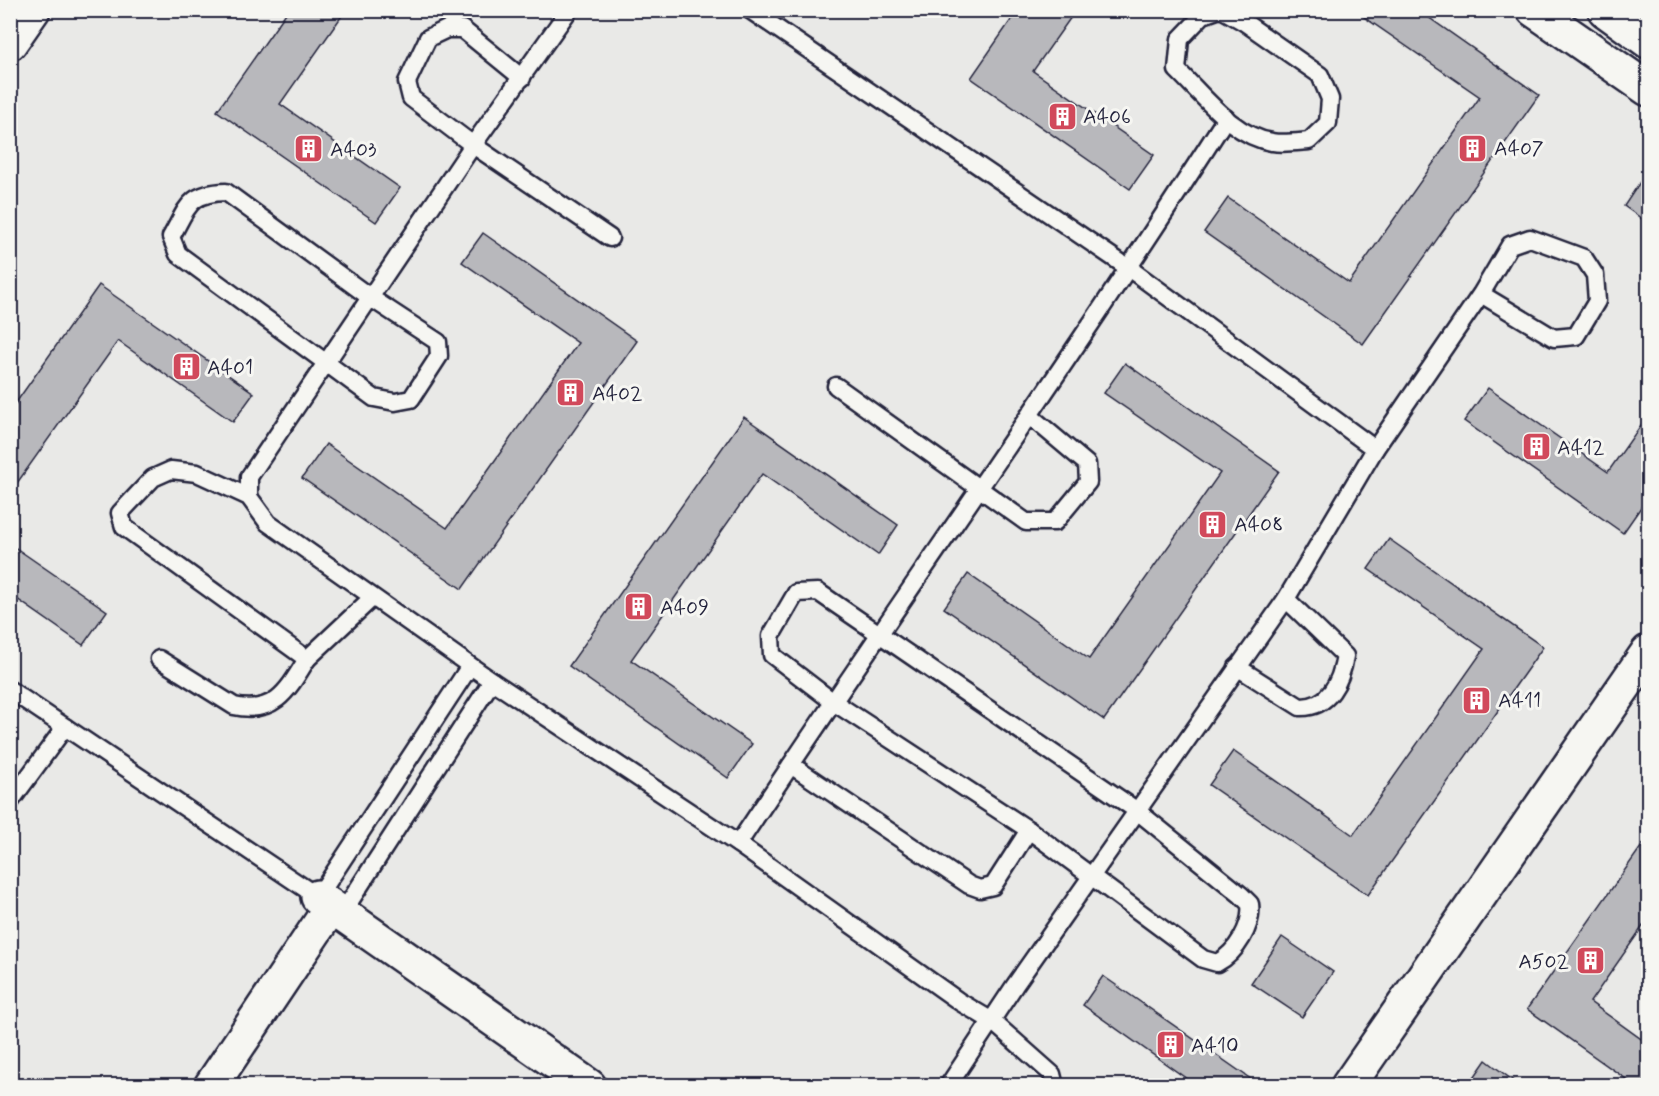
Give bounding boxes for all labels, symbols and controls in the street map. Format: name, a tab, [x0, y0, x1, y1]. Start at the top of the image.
building icon: A406	[1046, 100, 1078, 132]
place label: A406	[1083, 103, 1131, 131]
building icon: A407	[1457, 132, 1489, 164]
building icon: A403	[293, 133, 325, 165]
place label: A407	[1494, 135, 1544, 163]
place label: A403	[330, 136, 377, 164]
building icon: A401	[170, 351, 202, 383]
place label: A401	[207, 354, 253, 382]
building icon: A402	[555, 377, 587, 409]
place label: A402	[592, 380, 642, 408]
building icon: A412	[1520, 431, 1552, 463]
place label: A412	[1557, 434, 1605, 462]
building icon: A408	[1197, 508, 1229, 540]
place label: A408	[1234, 511, 1283, 539]
building icon: A409	[623, 591, 655, 623]
place label: A409	[660, 594, 709, 622]
building icon: A411	[1461, 684, 1493, 716]
place label: A411	[1498, 687, 1541, 715]
building icon: A502	[1574, 945, 1606, 977]
place label: A502	[1518, 948, 1569, 976]
building icon: A410	[1154, 1029, 1186, 1061]
place label: A410	[1191, 1032, 1239, 1060]

